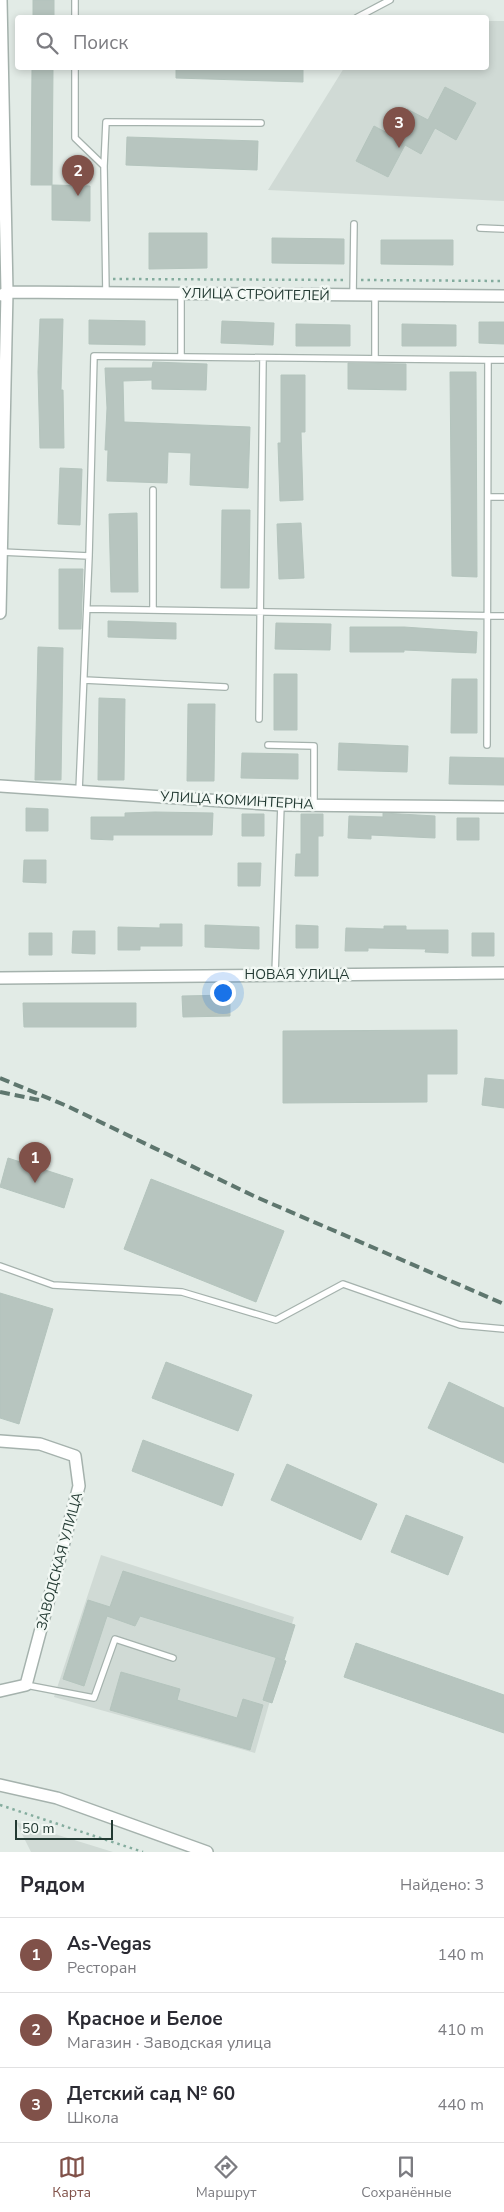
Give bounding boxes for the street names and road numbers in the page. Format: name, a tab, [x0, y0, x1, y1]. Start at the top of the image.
street label: УЛИЦА СТРОИТЕЛЕЙ	[181, 284, 330, 305]
street label: УЛИЦА КОМИНТЕРНА	[159, 787, 314, 814]
street label: НОВАЯ УЛИЦА	[245, 965, 349, 984]
street label: ЗАВОДСКАЯ УЛИЦА	[32, 1490, 87, 1632]

